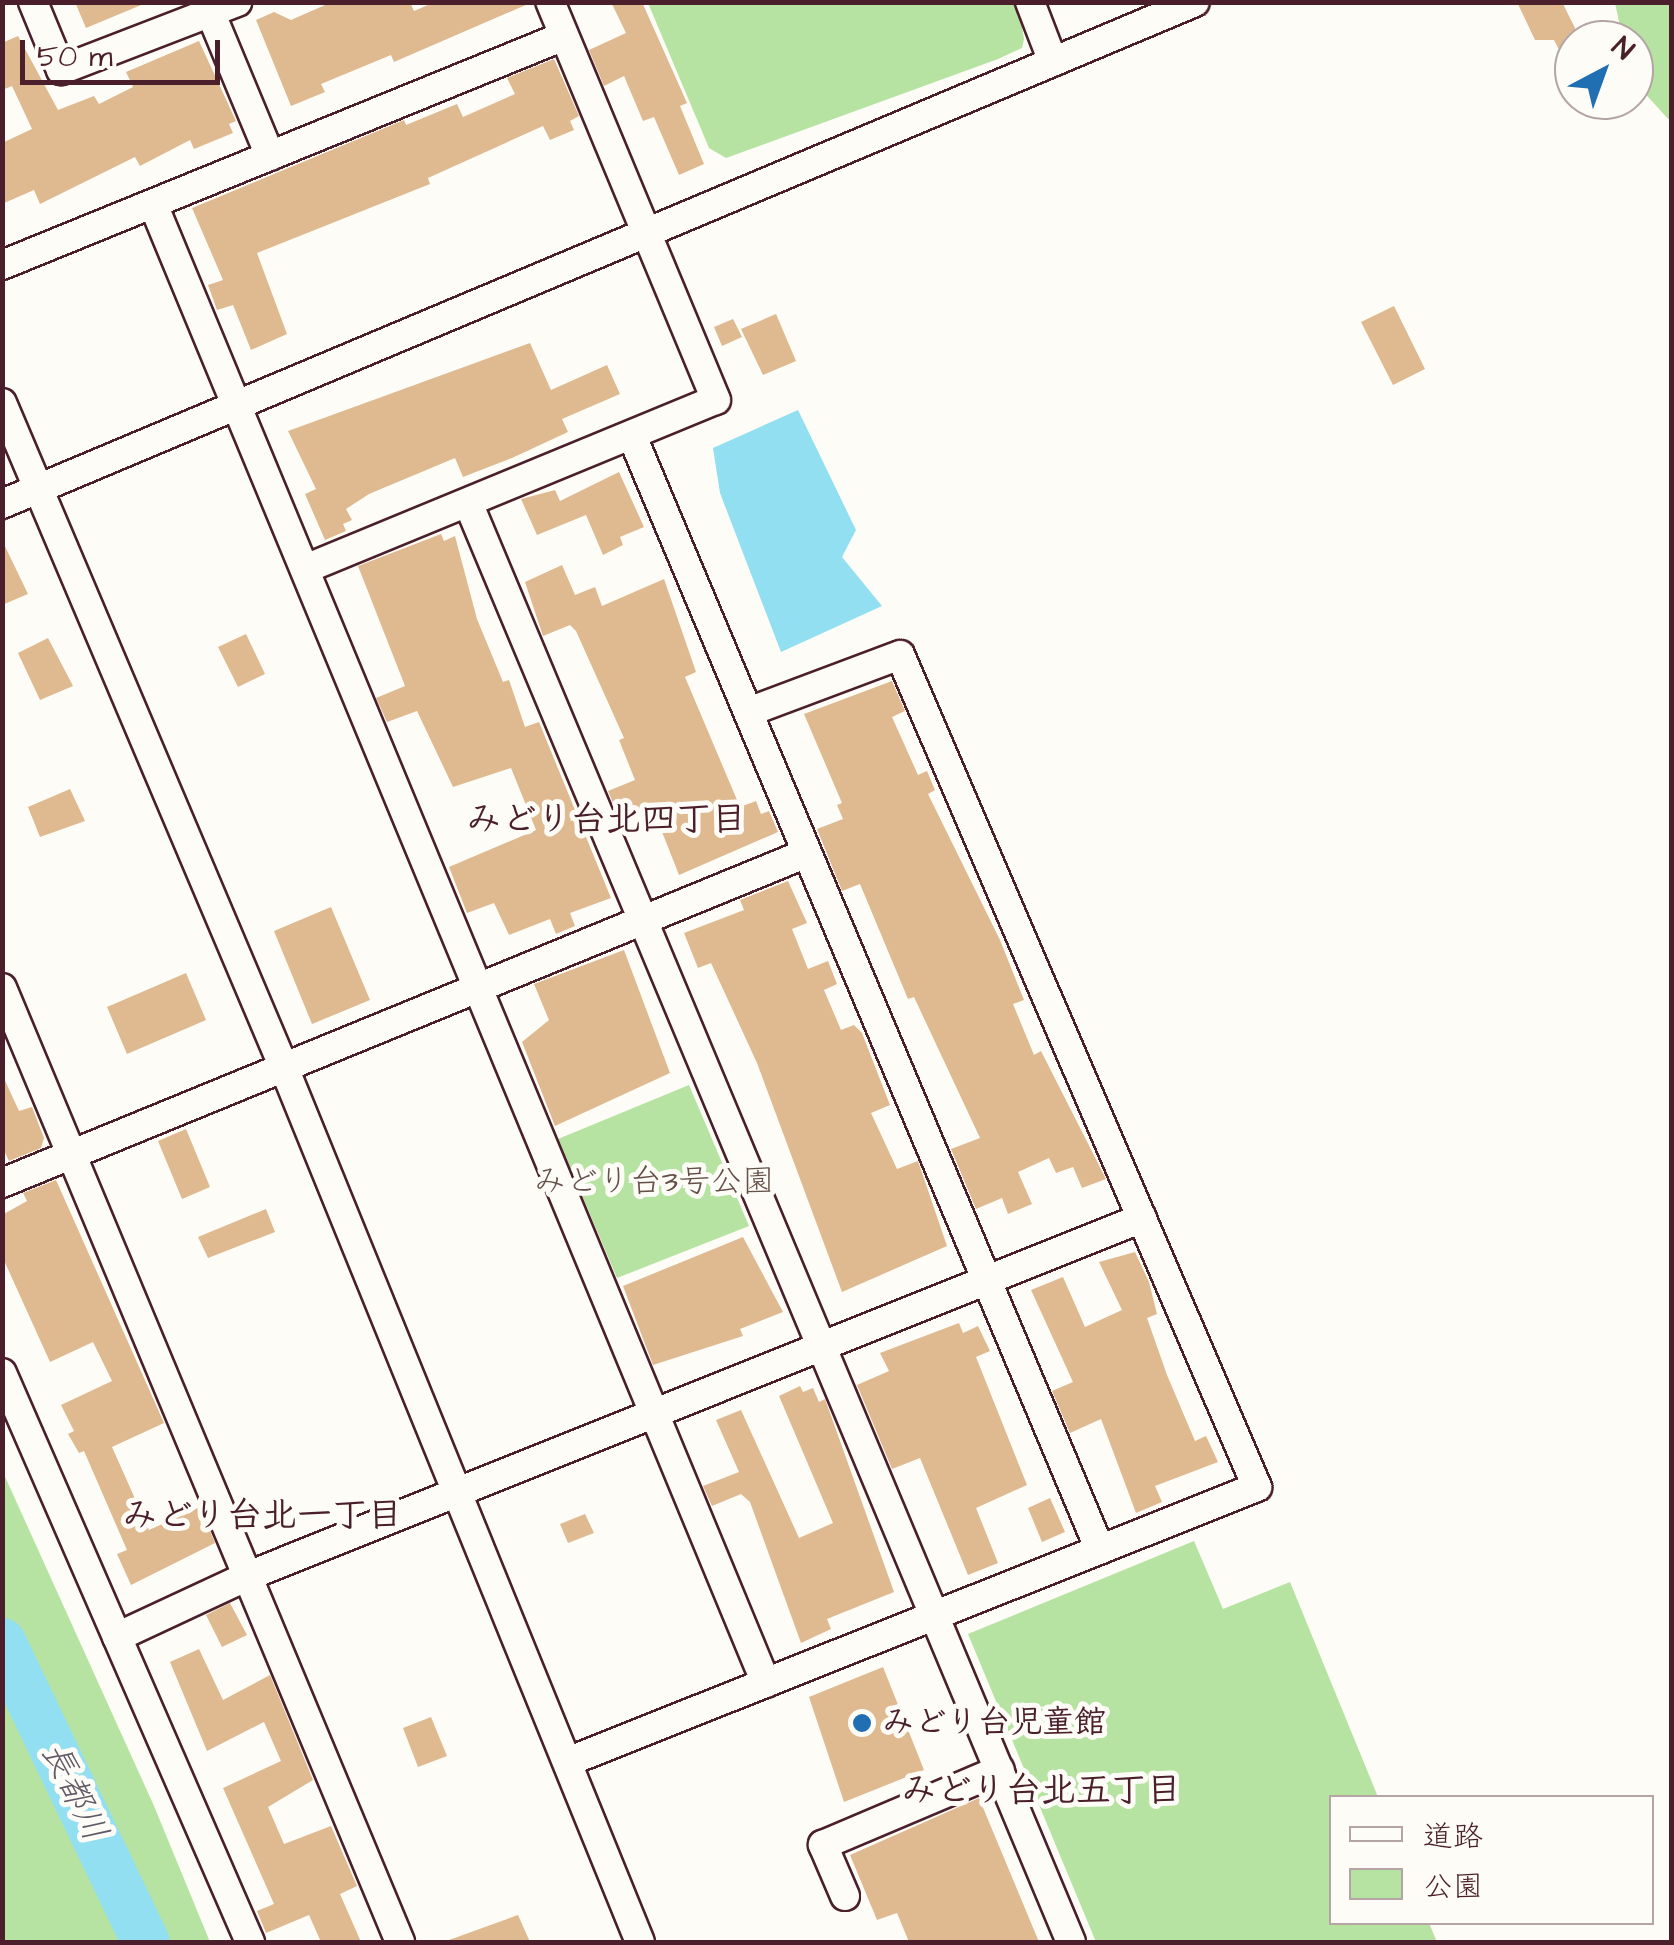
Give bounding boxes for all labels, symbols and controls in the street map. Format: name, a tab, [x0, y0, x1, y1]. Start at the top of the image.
scale bar	[25, 20, 225, 82]
north arrow	[1554, 20, 1654, 120]
text: N	[1603, 28, 1642, 69]
text: 50 m	[37, 36, 113, 78]
district label: みどり台北四丁目	[466, 799, 746, 841]
park label: みどり台3号公園	[534, 1163, 774, 1201]
district label: みどり台北一丁目	[122, 1495, 402, 1537]
place label: みどり台児童館	[882, 1704, 1106, 1742]
marker: みどり台児童館	[851, 1712, 873, 1734]
water label: 長都川	[32, 1736, 116, 1848]
district label: みどり台北五丁目	[901, 1770, 1181, 1812]
legend	[1329, 1795, 1654, 1925]
text: 道路	[1423, 1816, 1483, 1858]
text: 公園	[1423, 1866, 1483, 1908]

